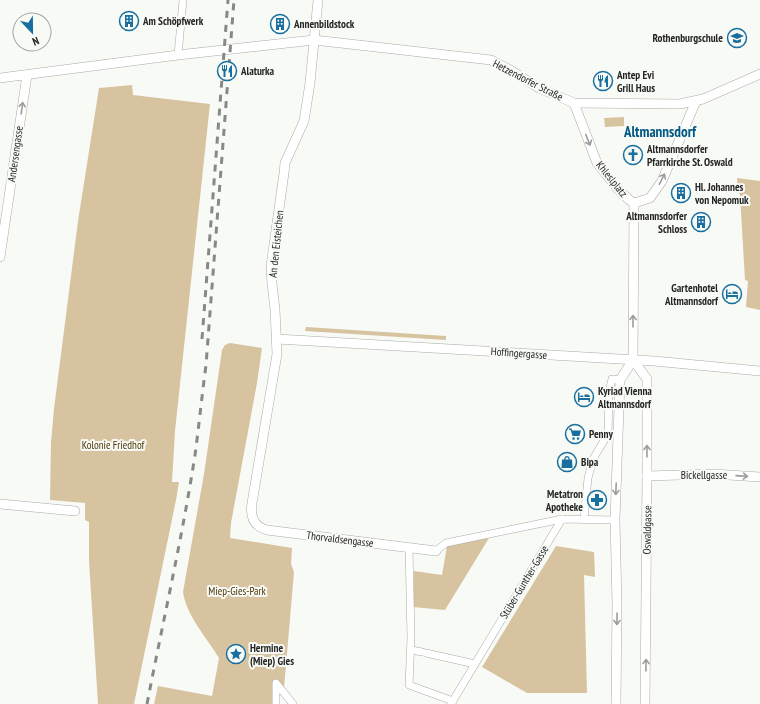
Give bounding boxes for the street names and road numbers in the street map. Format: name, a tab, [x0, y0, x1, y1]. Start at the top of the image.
street label: Hetzendorfer Straße	[491, 56, 566, 104]
street label: Andersengasse	[4, 125, 26, 183]
street label: Khleslplatz	[593, 158, 631, 200]
street label: An den Eisteichen	[266, 209, 287, 278]
street label: Hoffingergasse	[490, 344, 548, 362]
street label: Bickellgasse	[681, 468, 728, 482]
street label: Oswaldgasse	[640, 505, 654, 555]
street label: Thorvaldsengasse	[306, 528, 375, 550]
street label: Stüber-Gunther-Gasse	[497, 542, 552, 621]

